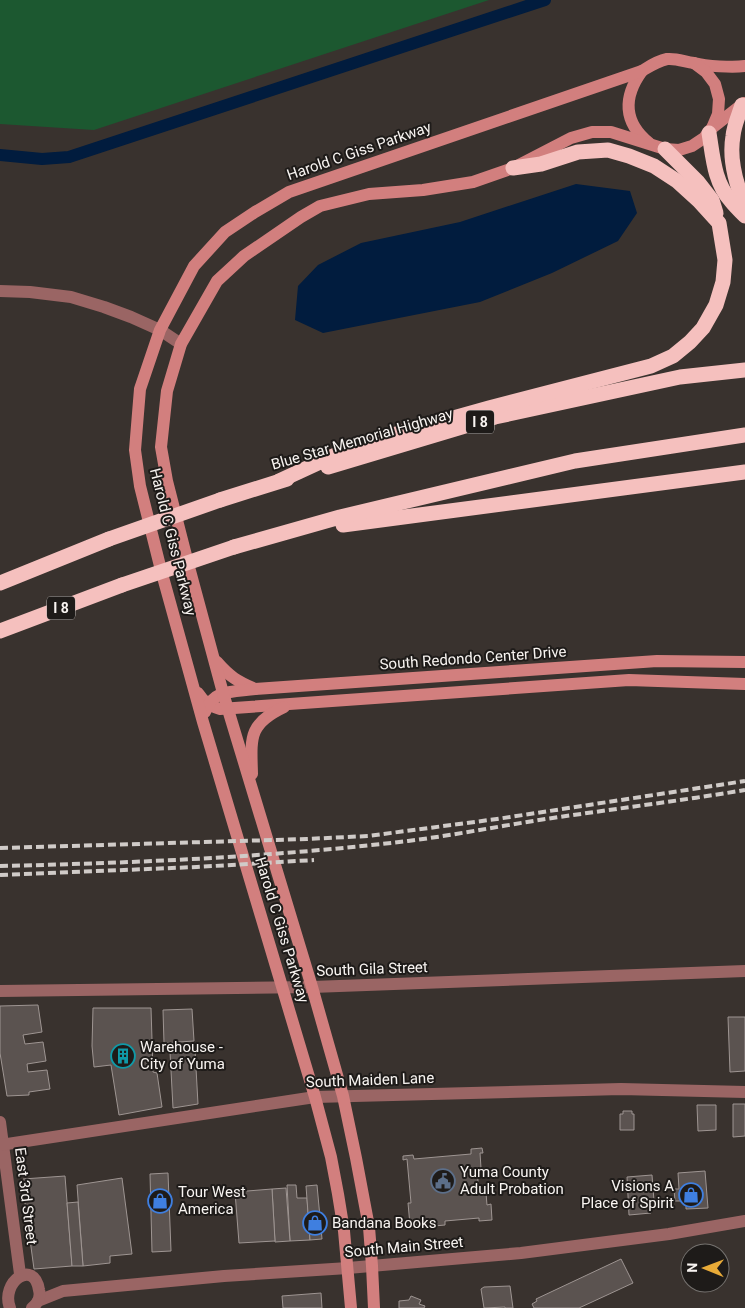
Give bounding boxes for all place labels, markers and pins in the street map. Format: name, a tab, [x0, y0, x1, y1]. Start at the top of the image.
place label: Warehouse - City of Yuma	[140, 1038, 225, 1073]
building icon: Warehouse - City of Yuma	[110, 1043, 136, 1069]
place label: Yuma County Adult Probation	[460, 1163, 564, 1198]
public building icon: Yuma County Adult Probation	[430, 1168, 456, 1194]
place label: Visions A Place of Spirit	[581, 1177, 674, 1212]
shop icon: Visions A Place of Spirit	[678, 1182, 704, 1208]
place label: Tour West America	[178, 1183, 246, 1218]
shop icon: Tour West America	[147, 1188, 173, 1214]
shop icon: Bandana Books	[302, 1210, 328, 1236]
place label: Bandana Books	[332, 1214, 436, 1232]

